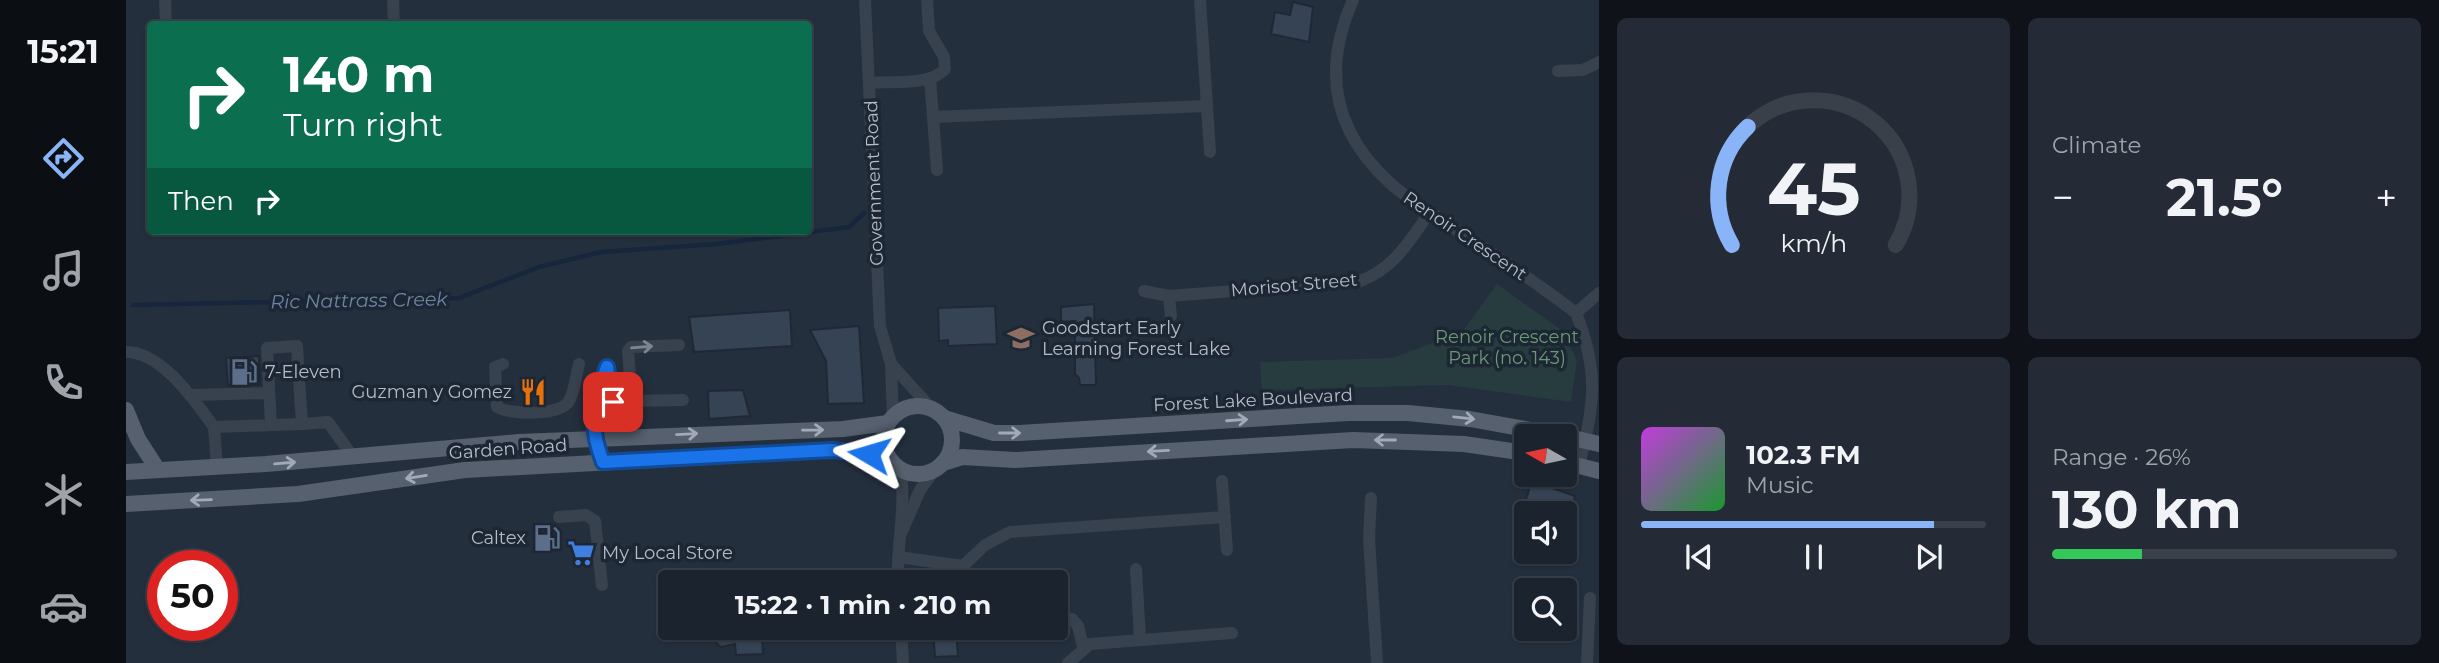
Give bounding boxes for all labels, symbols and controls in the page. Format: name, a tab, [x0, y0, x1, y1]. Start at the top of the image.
text: 15:21	[27, 32, 99, 71]
text: 140 m	[283, 45, 435, 104]
icon: right	[168, 49, 259, 140]
street label: Government Road	[860, 100, 888, 266]
text: Turn right	[283, 105, 443, 144]
text: Climate	[2052, 131, 2141, 159]
icon: directions	[39, 134, 88, 183]
text: 45	[1767, 145, 1860, 233]
text: 21.5°	[2166, 166, 2283, 229]
text: −	[2052, 174, 2074, 221]
text: +	[2375, 174, 2397, 221]
icon: right	[248, 182, 286, 220]
text: Then	[168, 185, 234, 217]
street label: Renoir Crescent	[1399, 187, 1531, 285]
text: km/h	[1780, 227, 1847, 257]
icon: music	[39, 246, 88, 295]
street label: Morisot Street	[1230, 269, 1358, 301]
water label: Ric Nattrass Creek	[270, 287, 448, 314]
place label: Goodstart Early Learning Forest Lake	[1042, 317, 1231, 360]
school or university icon: Goodstart Early Learning Forest Lake	[1006, 323, 1036, 353]
park label: Renoir Crescent Park (no. 143)	[1435, 326, 1579, 369]
one-way arrow	[630, 340, 653, 353]
fuel station icon: 7-Eleven	[229, 357, 259, 387]
icon: phone	[39, 358, 88, 407]
place label: 7-Eleven	[265, 361, 342, 383]
pin	[583, 372, 643, 432]
restaurant icon: Guzman y Gomez	[518, 377, 548, 407]
place label: Guzman y Gomez	[351, 381, 512, 403]
icon: arrive	[594, 383, 632, 421]
street label: Forest Lake Boulevard	[1153, 384, 1353, 416]
one-way arrow	[1452, 412, 1475, 425]
one-way arrow	[1226, 413, 1248, 426]
position arrow	[832, 417, 906, 491]
one-way arrow	[801, 423, 824, 437]
north arrow	[1514, 424, 1577, 486]
map controls	[1514, 424, 1577, 641]
one-way arrow	[998, 426, 1021, 440]
one-way arrow	[675, 428, 698, 441]
one-way arrow	[1374, 433, 1397, 446]
street label: Garden Road	[448, 434, 568, 464]
text: 102.3 FM	[1746, 439, 1861, 471]
text: Range · 26%	[2052, 443, 2191, 471]
one-way arrow	[1147, 445, 1170, 458]
one-way arrow	[273, 456, 296, 469]
icon: climate	[39, 470, 88, 519]
one-way arrow	[405, 471, 428, 484]
text: Music	[1746, 471, 1814, 499]
text: 130 km	[2052, 478, 2242, 541]
one-way arrow	[190, 494, 213, 507]
button: sound	[1514, 501, 1577, 564]
fuel station icon: Caltex	[532, 523, 562, 553]
place label: Caltex	[471, 527, 526, 549]
supermarket icon: My Local Store	[566, 538, 596, 568]
icon: previous	[1680, 538, 1718, 576]
icon: pause	[1795, 538, 1833, 576]
icon: next	[1910, 538, 1948, 576]
place label: My Local Store	[602, 542, 733, 564]
speed limit sign: 50	[147, 550, 238, 641]
button: search	[1514, 578, 1577, 641]
icon: car	[39, 582, 88, 631]
text: 15:22 · 1 min · 210 m	[735, 589, 991, 621]

